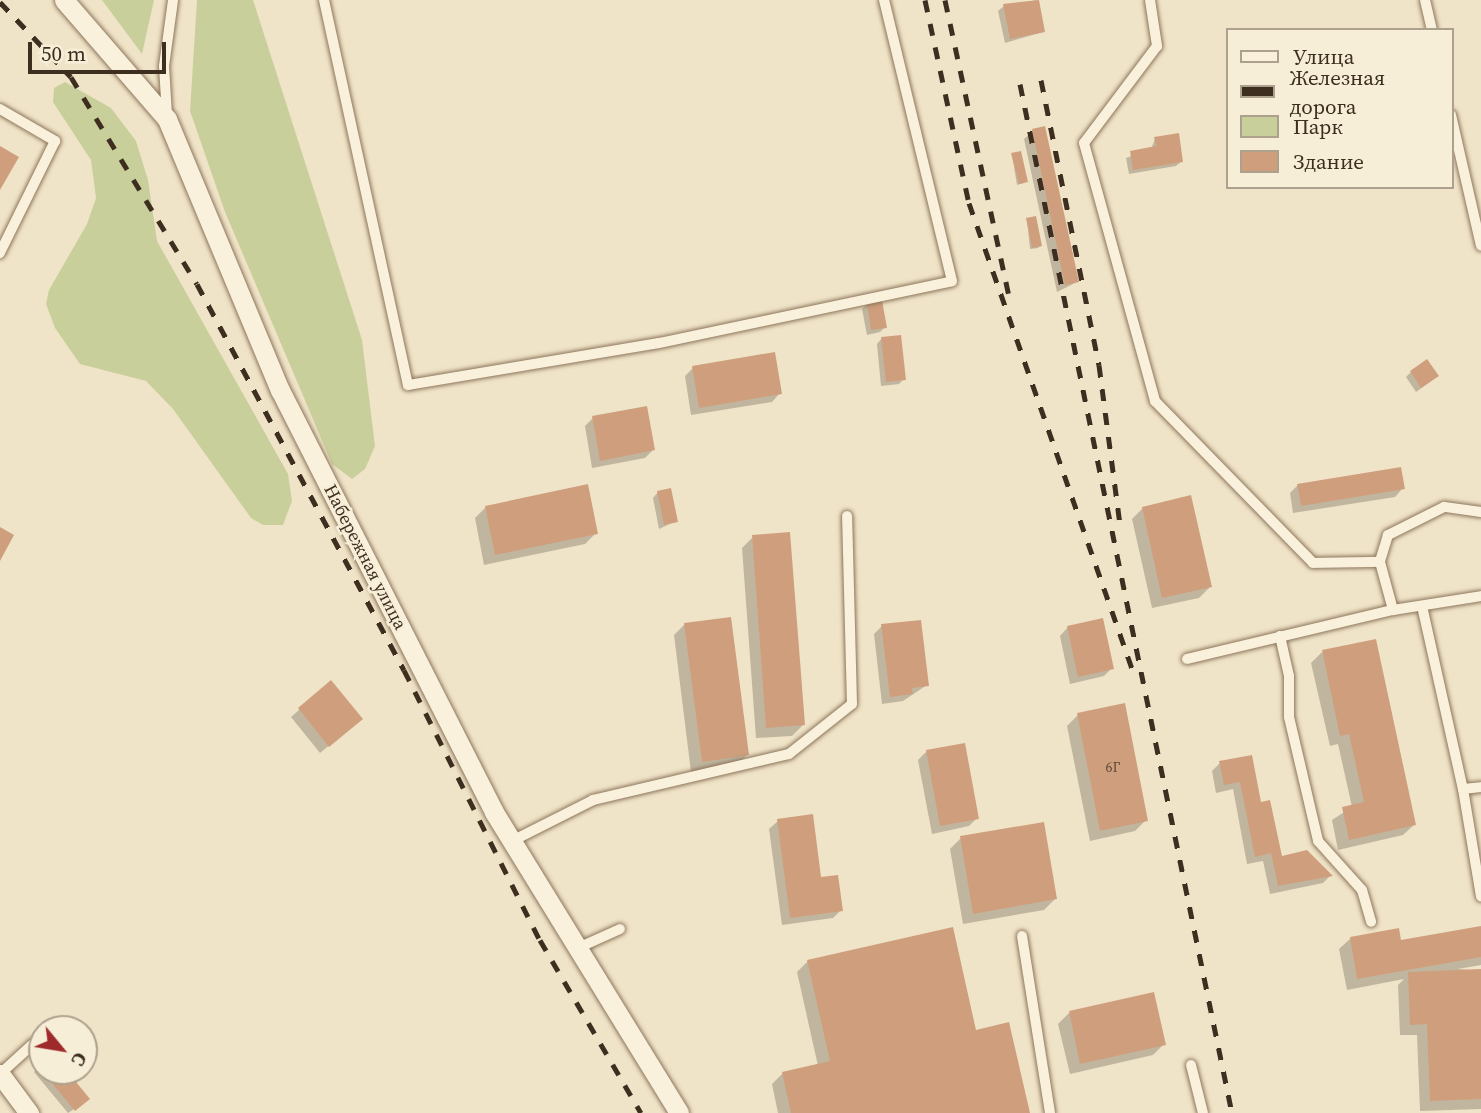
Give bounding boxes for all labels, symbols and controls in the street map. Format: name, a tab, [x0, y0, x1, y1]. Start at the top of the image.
scale bar	[32, 28, 170, 72]
legend	[1226, 28, 1453, 189]
text: 50 m	[41, 39, 86, 68]
text: Улица	[1293, 42, 1354, 71]
text: Железная дорога	[1289, 63, 1385, 121]
text: Парк	[1293, 112, 1343, 141]
text: Здание	[1293, 147, 1364, 176]
street label: Набережная улица	[319, 481, 411, 633]
house number: 6Г	[1106, 759, 1120, 775]
north arrow	[28, 1015, 98, 1085]
text: С	[65, 1048, 94, 1071]

